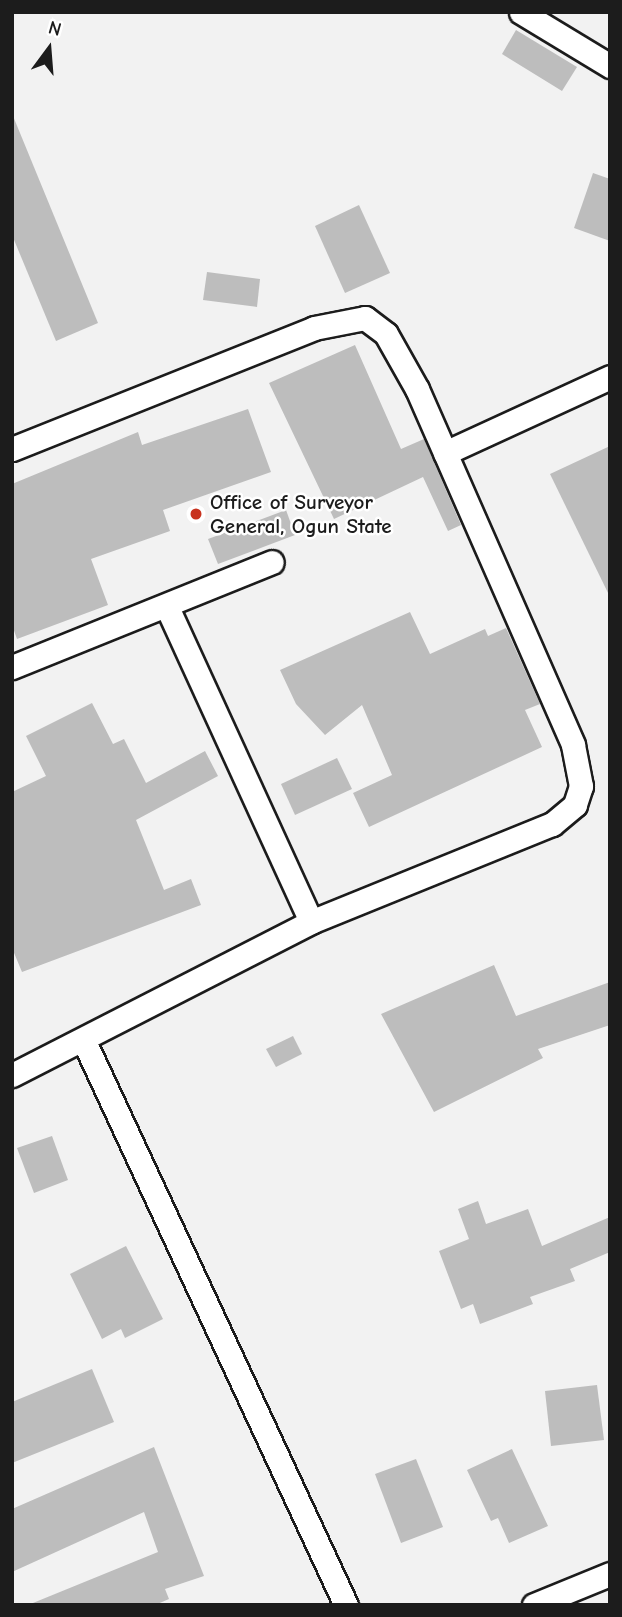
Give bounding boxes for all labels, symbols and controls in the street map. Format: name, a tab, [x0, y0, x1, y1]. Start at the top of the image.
north arrow	[14, 14, 84, 84]
text: N	[46, 17, 64, 41]
place label: Office of Surveyor General, Ogun State	[210, 489, 392, 539]
marker: Office of Surveyor General, Ogun State	[188, 506, 204, 522]

